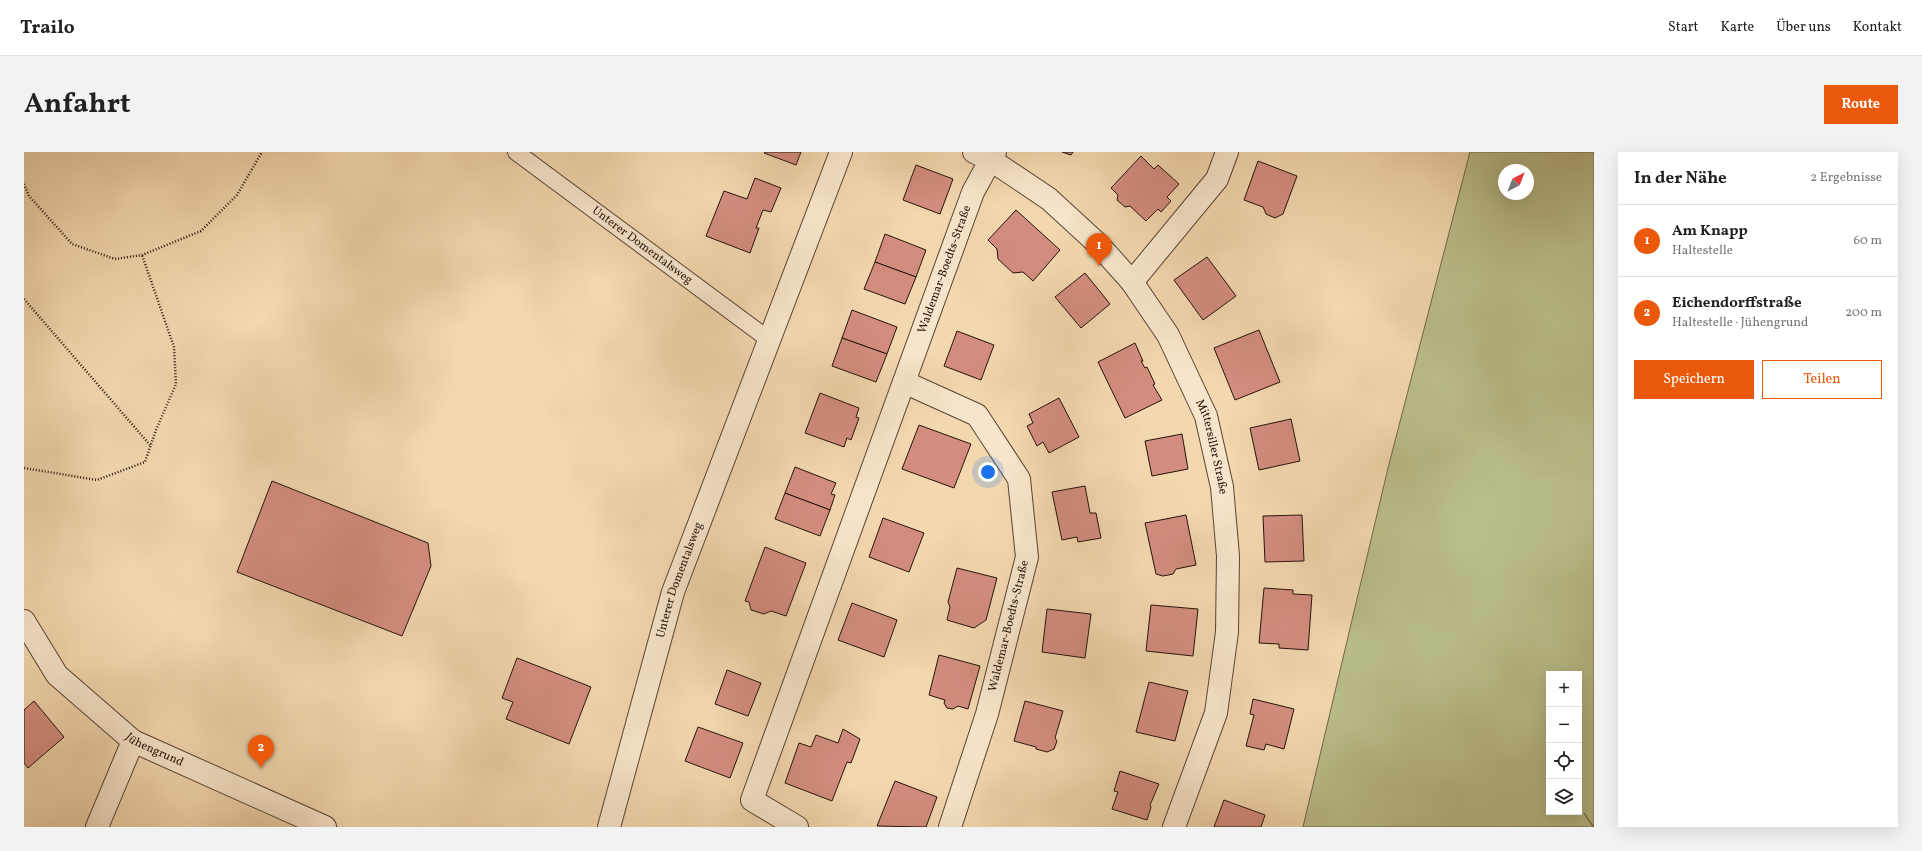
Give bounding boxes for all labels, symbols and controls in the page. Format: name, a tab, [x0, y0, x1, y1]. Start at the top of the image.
text: Trailo	[20, 15, 75, 41]
text: Start	[1668, 18, 1698, 37]
text: Karte	[1720, 18, 1754, 37]
text: Über uns	[1776, 18, 1831, 37]
text: Kontakt	[1853, 18, 1902, 37]
text: Anfahrt	[24, 85, 131, 124]
button: Route	[1824, 85, 1898, 124]
north arrow	[1498, 164, 1534, 200]
text: In der Nähe	[1634, 167, 1727, 190]
text: 2 Ergebnisse	[1810, 169, 1882, 187]
street label: Unterer Domentalsweg	[588, 203, 696, 288]
street label: Waldemar-Boedts-Straße	[914, 203, 976, 336]
text: Am Knapp	[1672, 221, 1748, 242]
text: 1	[1644, 232, 1650, 250]
text: 60 m	[1854, 232, 1882, 250]
pin: 1	[1086, 233, 1112, 266]
text: Haltestelle	[1672, 242, 1733, 260]
text: Eichendorffstraße	[1672, 293, 1802, 314]
text: 2	[1644, 304, 1650, 322]
text: 200 m	[1845, 304, 1882, 322]
text: Haltestelle · Jühengrund	[1672, 314, 1808, 332]
button: Speichern	[1634, 360, 1754, 399]
button: Teilen	[1762, 360, 1882, 399]
street label: Mittersiller Straße	[1191, 397, 1231, 495]
your location	[978, 462, 998, 482]
street label: Unterer Domentalsweg	[653, 520, 707, 640]
street label: Waldemar-Boedts-Straße	[985, 558, 1033, 693]
map controls	[1546, 671, 1582, 815]
button: +	[1546, 671, 1582, 707]
button: −	[1546, 707, 1582, 743]
street label: Jühengrund	[122, 730, 186, 771]
pin: 2	[248, 735, 274, 768]
button: locate	[1546, 743, 1582, 779]
button: layers	[1546, 779, 1582, 815]

